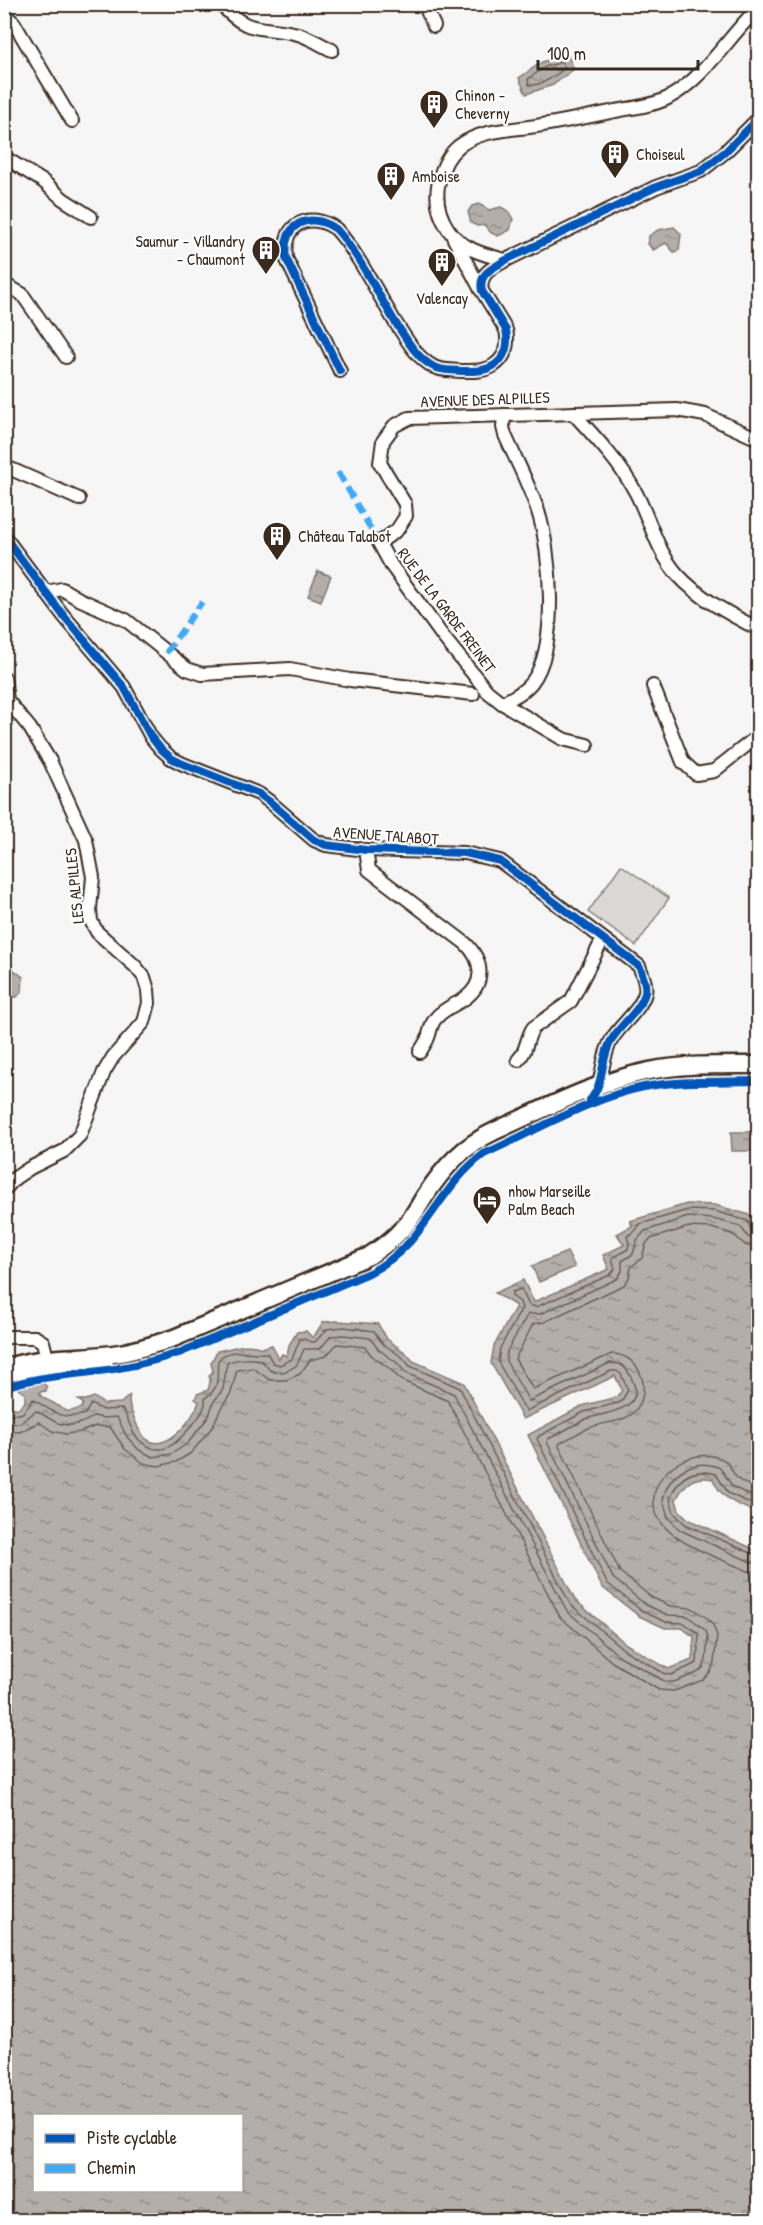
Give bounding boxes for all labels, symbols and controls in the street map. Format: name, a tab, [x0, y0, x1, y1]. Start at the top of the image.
scale bar	[538, 33, 698, 71]
text: 100 m	[547, 41, 586, 66]
place label: Chinon - Cheverny	[455, 84, 510, 124]
building icon: Chinon - Cheverny	[418, 88, 450, 130]
building icon: Choiseul	[599, 138, 631, 180]
place label: Choiseul	[636, 143, 685, 165]
building icon: Amboise	[375, 160, 407, 202]
place label: Amboise	[412, 165, 460, 187]
place label: Saumur - Villandry - Chaumont	[136, 230, 245, 270]
building icon: Saumur - Villandry - Chaumont	[250, 234, 282, 276]
building icon: Valencay	[426, 246, 458, 288]
place label: Valencay	[416, 287, 468, 309]
street label: AVENUE DES ALPILLES	[420, 386, 551, 412]
building icon: Château Talabot	[261, 520, 293, 562]
place label: Château Talabot	[298, 525, 391, 547]
street label: RUE DE LA GARDE FREINET	[393, 543, 501, 677]
street label: AVENUE TALABOT	[333, 820, 440, 850]
street label: LES ALPILLES	[59, 847, 89, 925]
place label: nhow Marseille Palm Beach	[508, 1180, 591, 1220]
hotel icon: nhow Marseille Palm Beach	[471, 1184, 503, 1226]
legend	[33, 2114, 243, 2192]
text: Piste cyclable	[87, 2125, 177, 2150]
text: Chemin	[87, 2155, 136, 2180]

